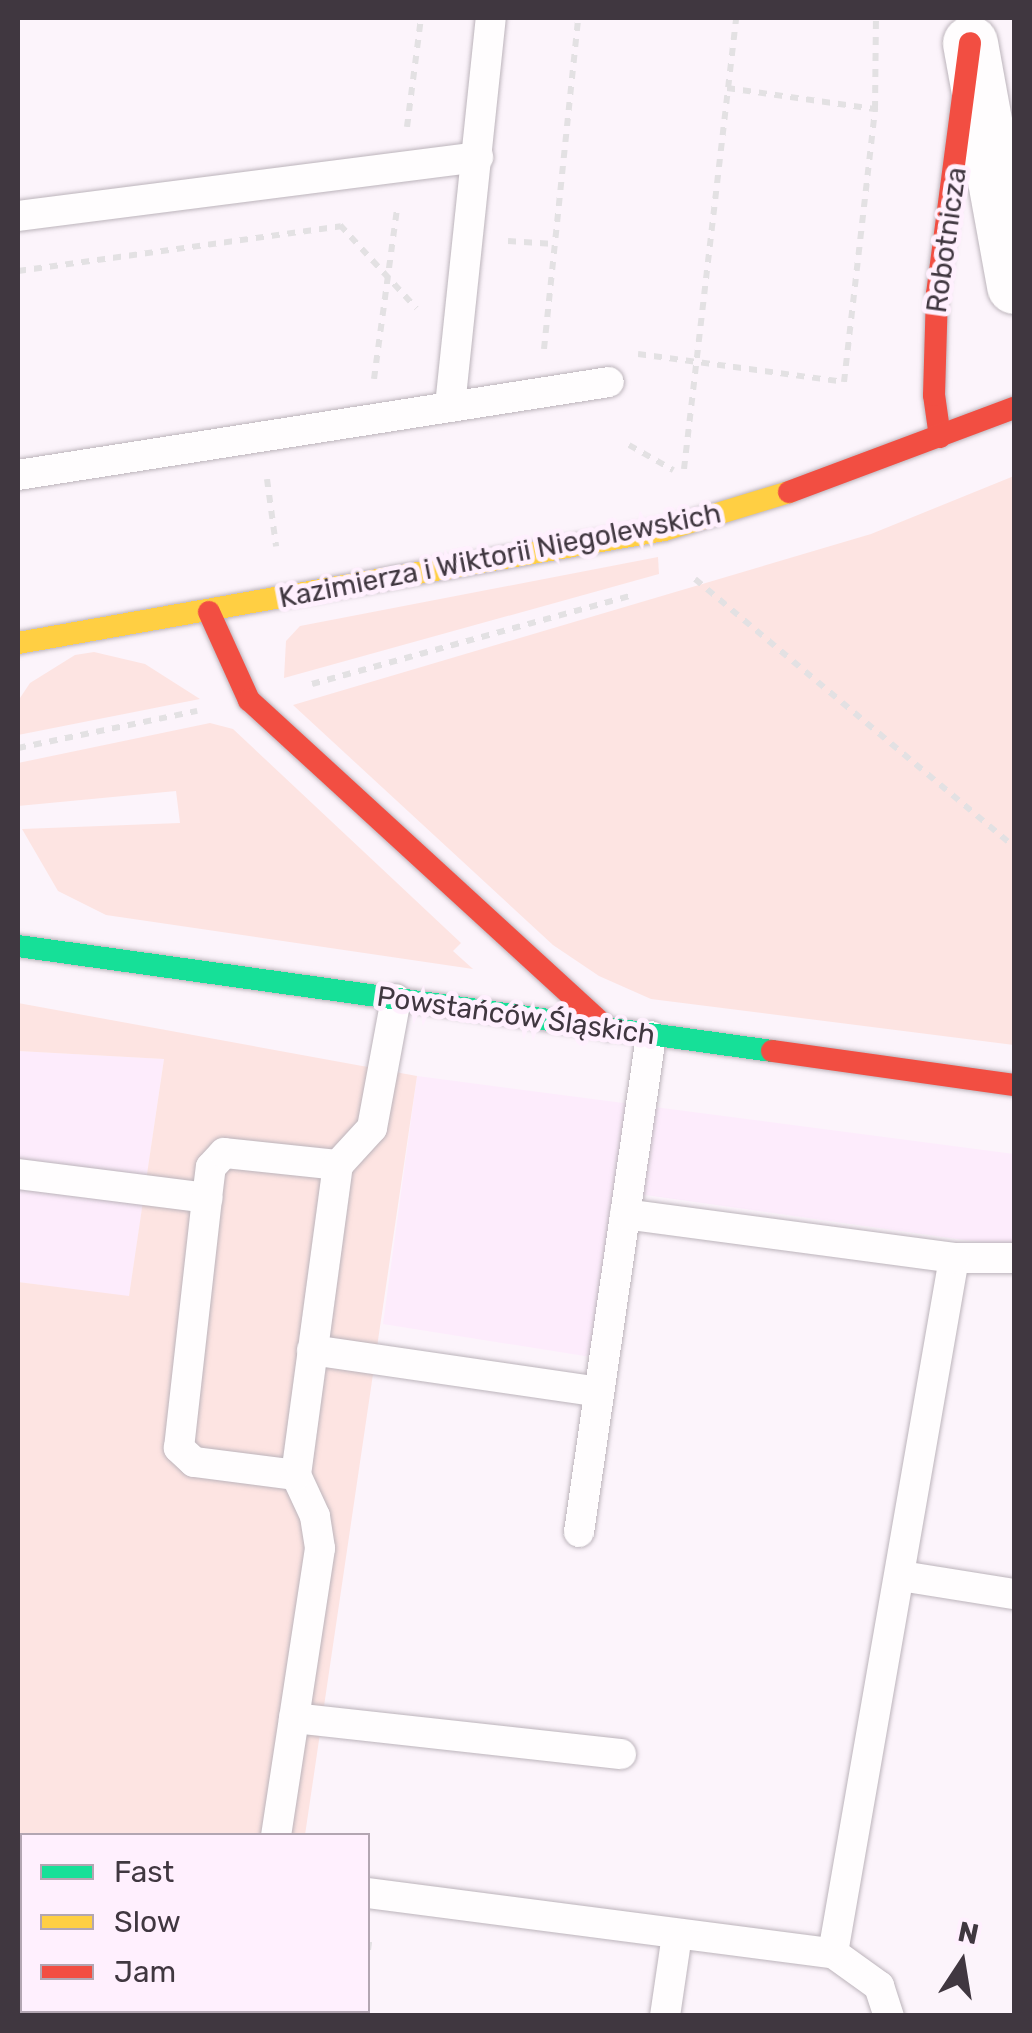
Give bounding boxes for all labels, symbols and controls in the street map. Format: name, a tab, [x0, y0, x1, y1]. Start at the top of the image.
street label: Robotnicza	[920, 165, 974, 315]
street label: Kazimierza i Wiktorii Niegolewskich	[276, 497, 724, 615]
street label: Powstańców Śląskich	[374, 980, 658, 1052]
legend	[20, 1833, 370, 2013]
text: Fast	[114, 1854, 174, 1890]
text: Slow	[114, 1904, 181, 1940]
north arrow	[912, 1913, 1012, 2013]
text: N	[955, 1915, 982, 1951]
text: Jam	[114, 1954, 176, 1990]

